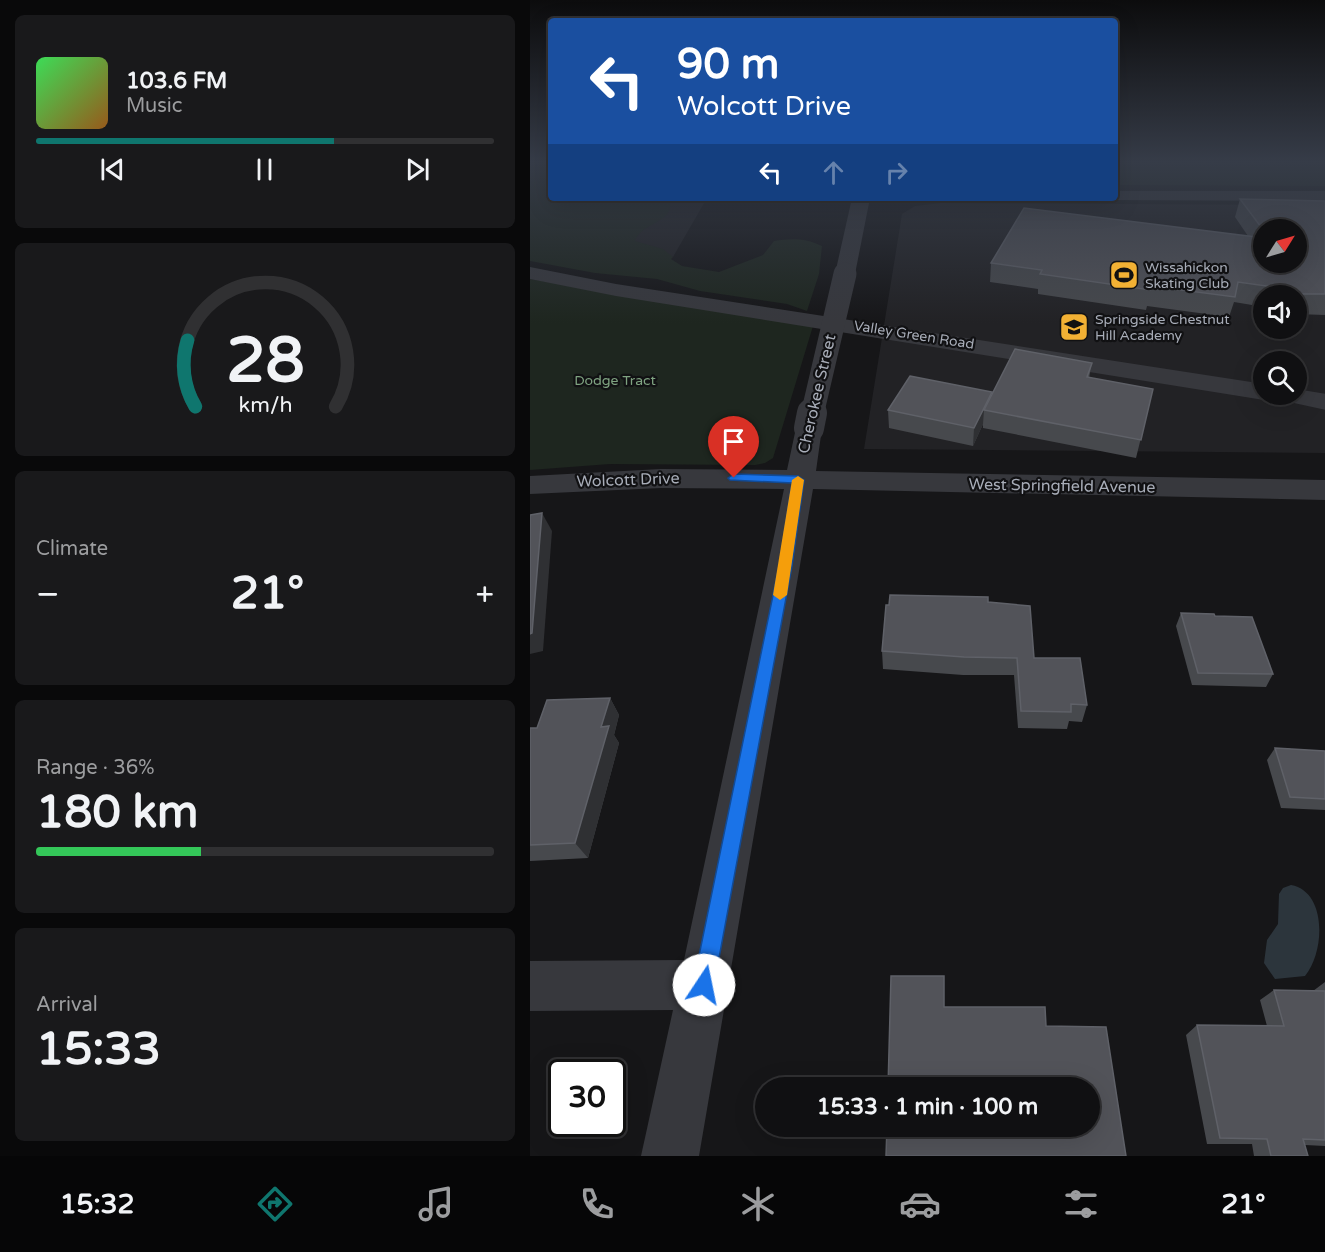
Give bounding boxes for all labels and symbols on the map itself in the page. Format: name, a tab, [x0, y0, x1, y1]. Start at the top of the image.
north arrow	[1253, 219, 1307, 273]
sports icon: Wissahickon Skating Club	[1108, 259, 1140, 291]
place label: Wissahickon Skating Club	[1145, 259, 1229, 292]
school or university icon: Springside Chestnut Hill Academy	[1058, 311, 1090, 343]
place label: Springside Chestnut Hill Academy	[1095, 311, 1230, 344]
street label: Valley Green Road	[853, 317, 975, 353]
street label: Cherokee Street	[794, 332, 840, 456]
park label: Dodge Tract	[574, 372, 657, 389]
pin	[708, 416, 759, 478]
street label: Wolcott Drive	[576, 468, 680, 492]
street label: West Springfield Avenue	[968, 474, 1156, 498]
position arrow	[672, 953, 736, 1017]
speed limit sign: 30	[548, 1059, 626, 1137]

